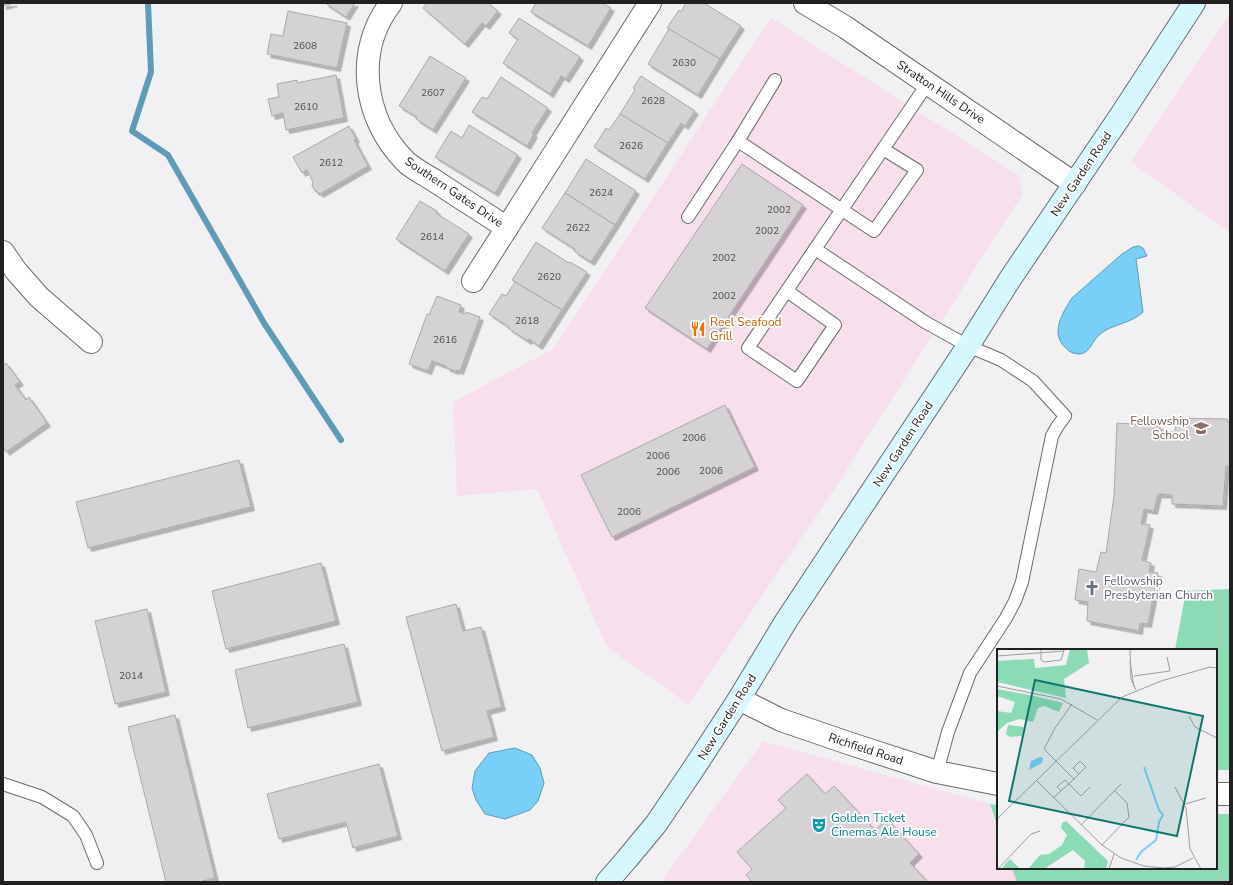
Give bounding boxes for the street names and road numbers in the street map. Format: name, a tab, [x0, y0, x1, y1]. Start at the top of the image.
street label: Stratton Hills Drive	[894, 57, 988, 127]
street label: New Garden Road	[1047, 129, 1115, 219]
street label: Southern Gates Drive	[402, 153, 506, 231]
street label: New Garden Road	[869, 398, 937, 490]
street label: New Garden Road	[694, 671, 760, 763]
street label: Richfield Road	[827, 729, 905, 769]

